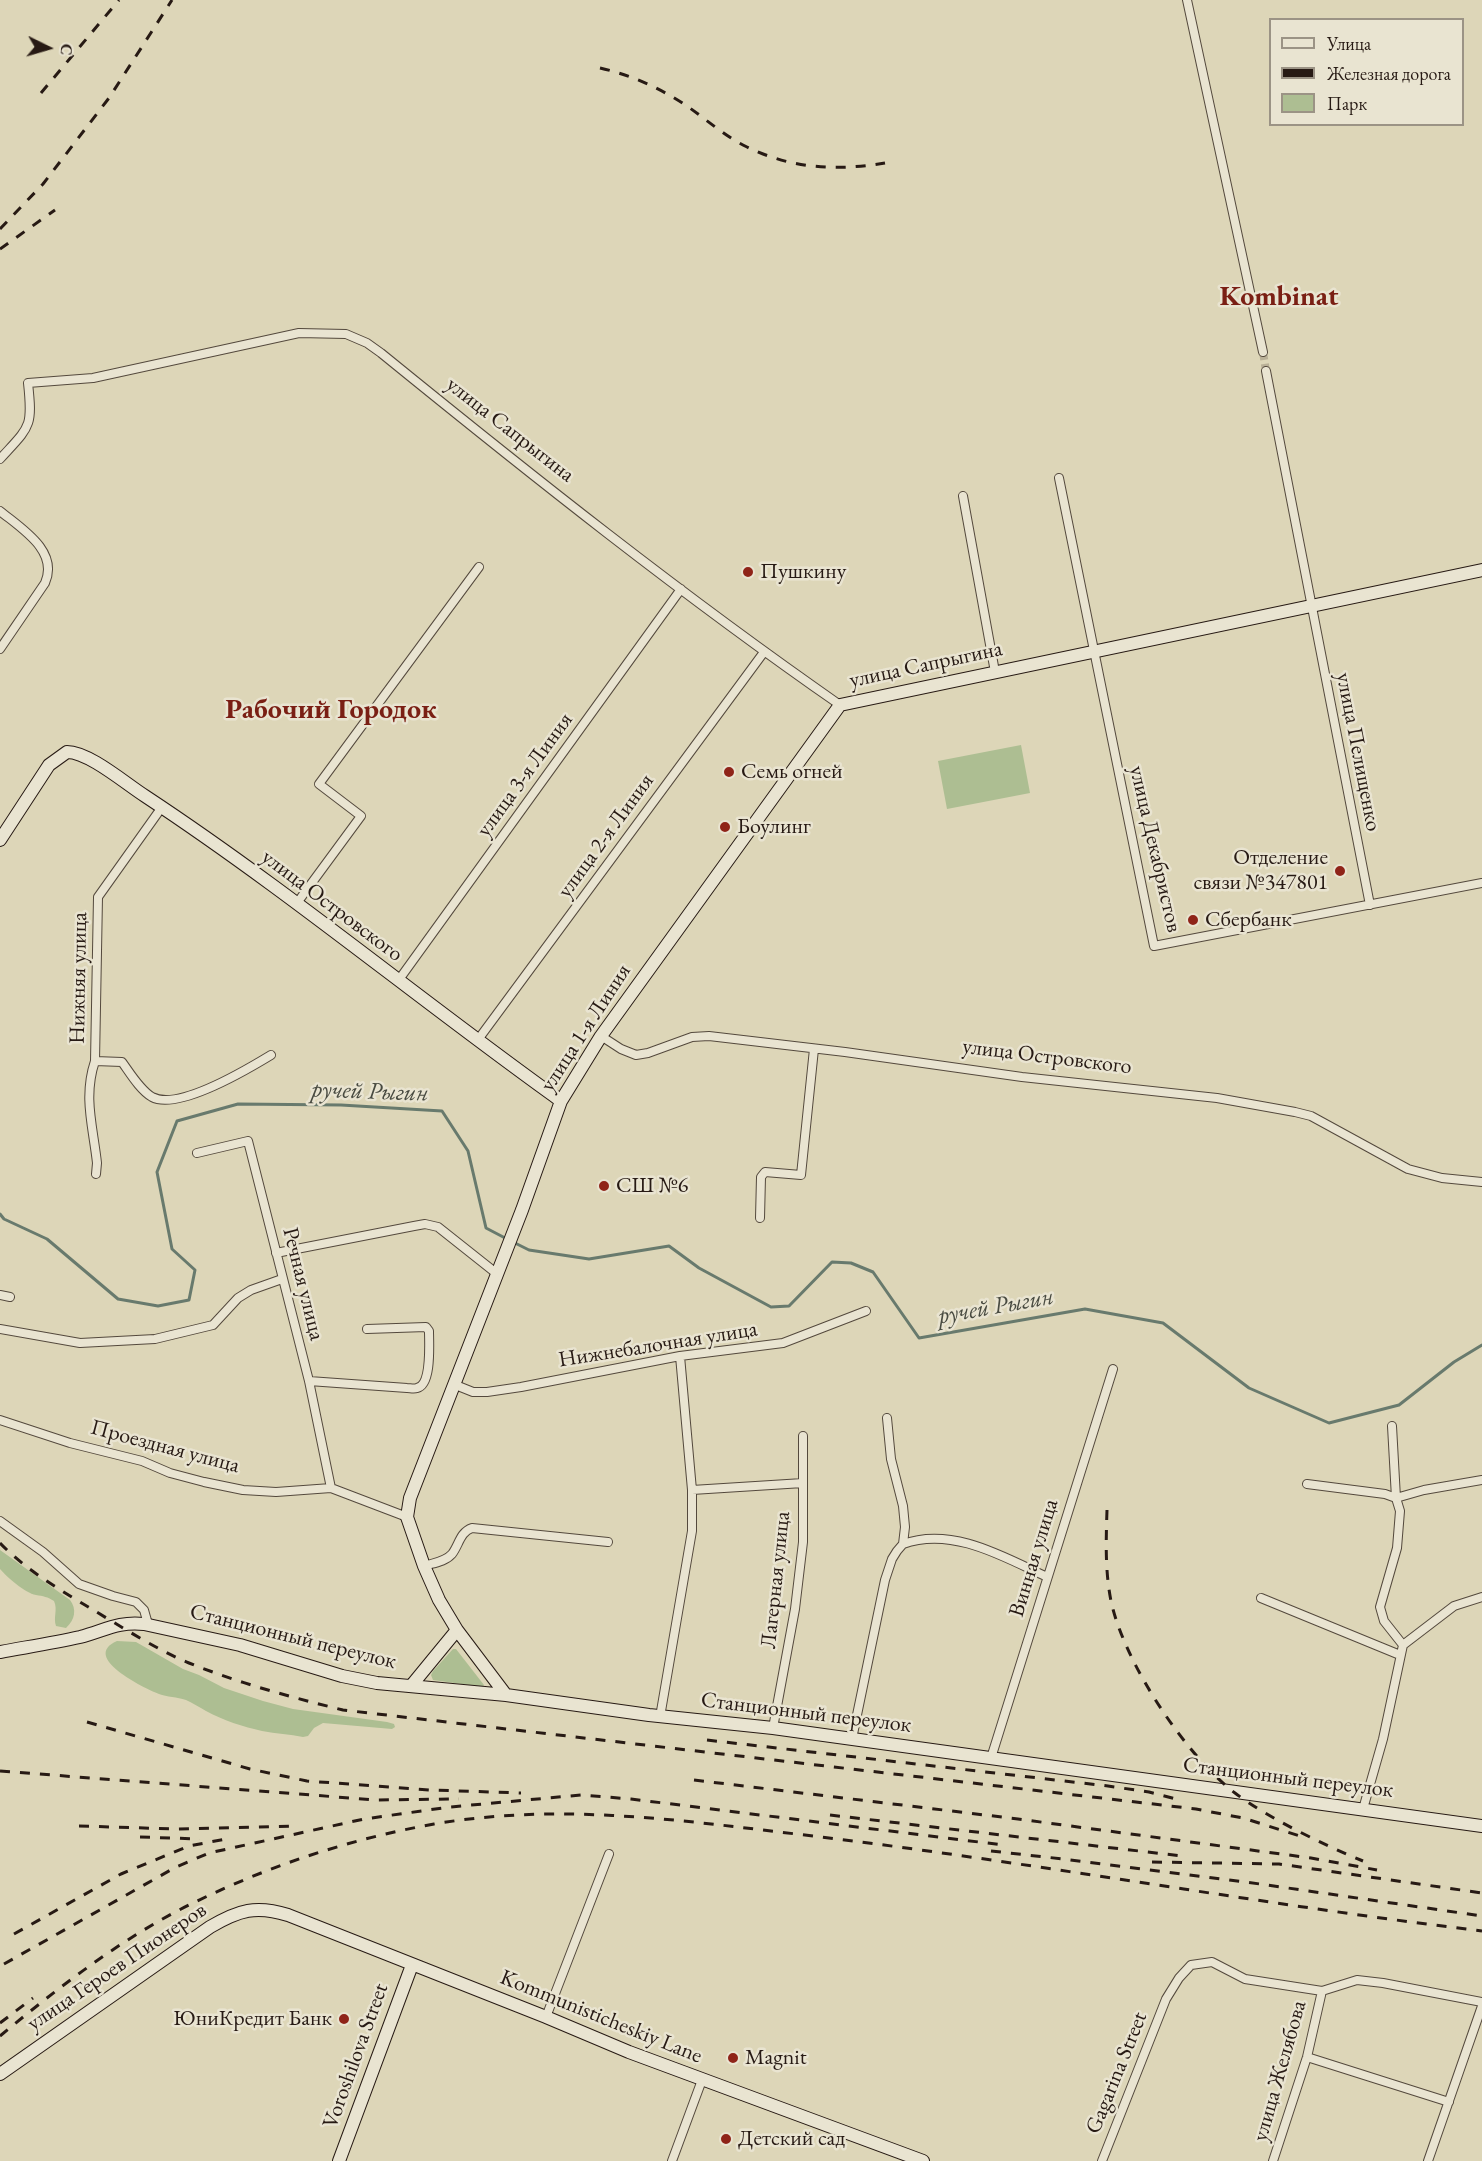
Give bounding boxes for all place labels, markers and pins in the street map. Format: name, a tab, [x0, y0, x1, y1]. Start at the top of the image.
place label: Пушкину	[760, 559, 846, 585]
marker: Пушкину	[741, 565, 755, 579]
place label: Семь огней	[741, 759, 843, 785]
marker: Семь огней	[722, 765, 736, 779]
place label: Боулинг	[737, 814, 811, 840]
marker: Боулинг	[718, 820, 732, 834]
place label: Отделение связи №347801	[1193, 845, 1328, 896]
marker: Отделение связи №347801	[1333, 864, 1347, 878]
place label: Сбербанк	[1205, 907, 1292, 933]
marker: Сбербанк	[1186, 913, 1200, 927]
place label: СШ №6	[616, 1173, 688, 1199]
marker: СШ №6	[597, 1179, 611, 1193]
place label: ЮниКредит Банк	[173, 2006, 332, 2032]
marker: ЮниКредит Банк	[337, 2012, 351, 2026]
place label: Magnit	[745, 2045, 807, 2071]
marker: Magnit	[726, 2051, 740, 2065]
place label: Детский сад	[738, 2126, 845, 2152]
marker: Детский сад	[719, 2132, 733, 2146]

